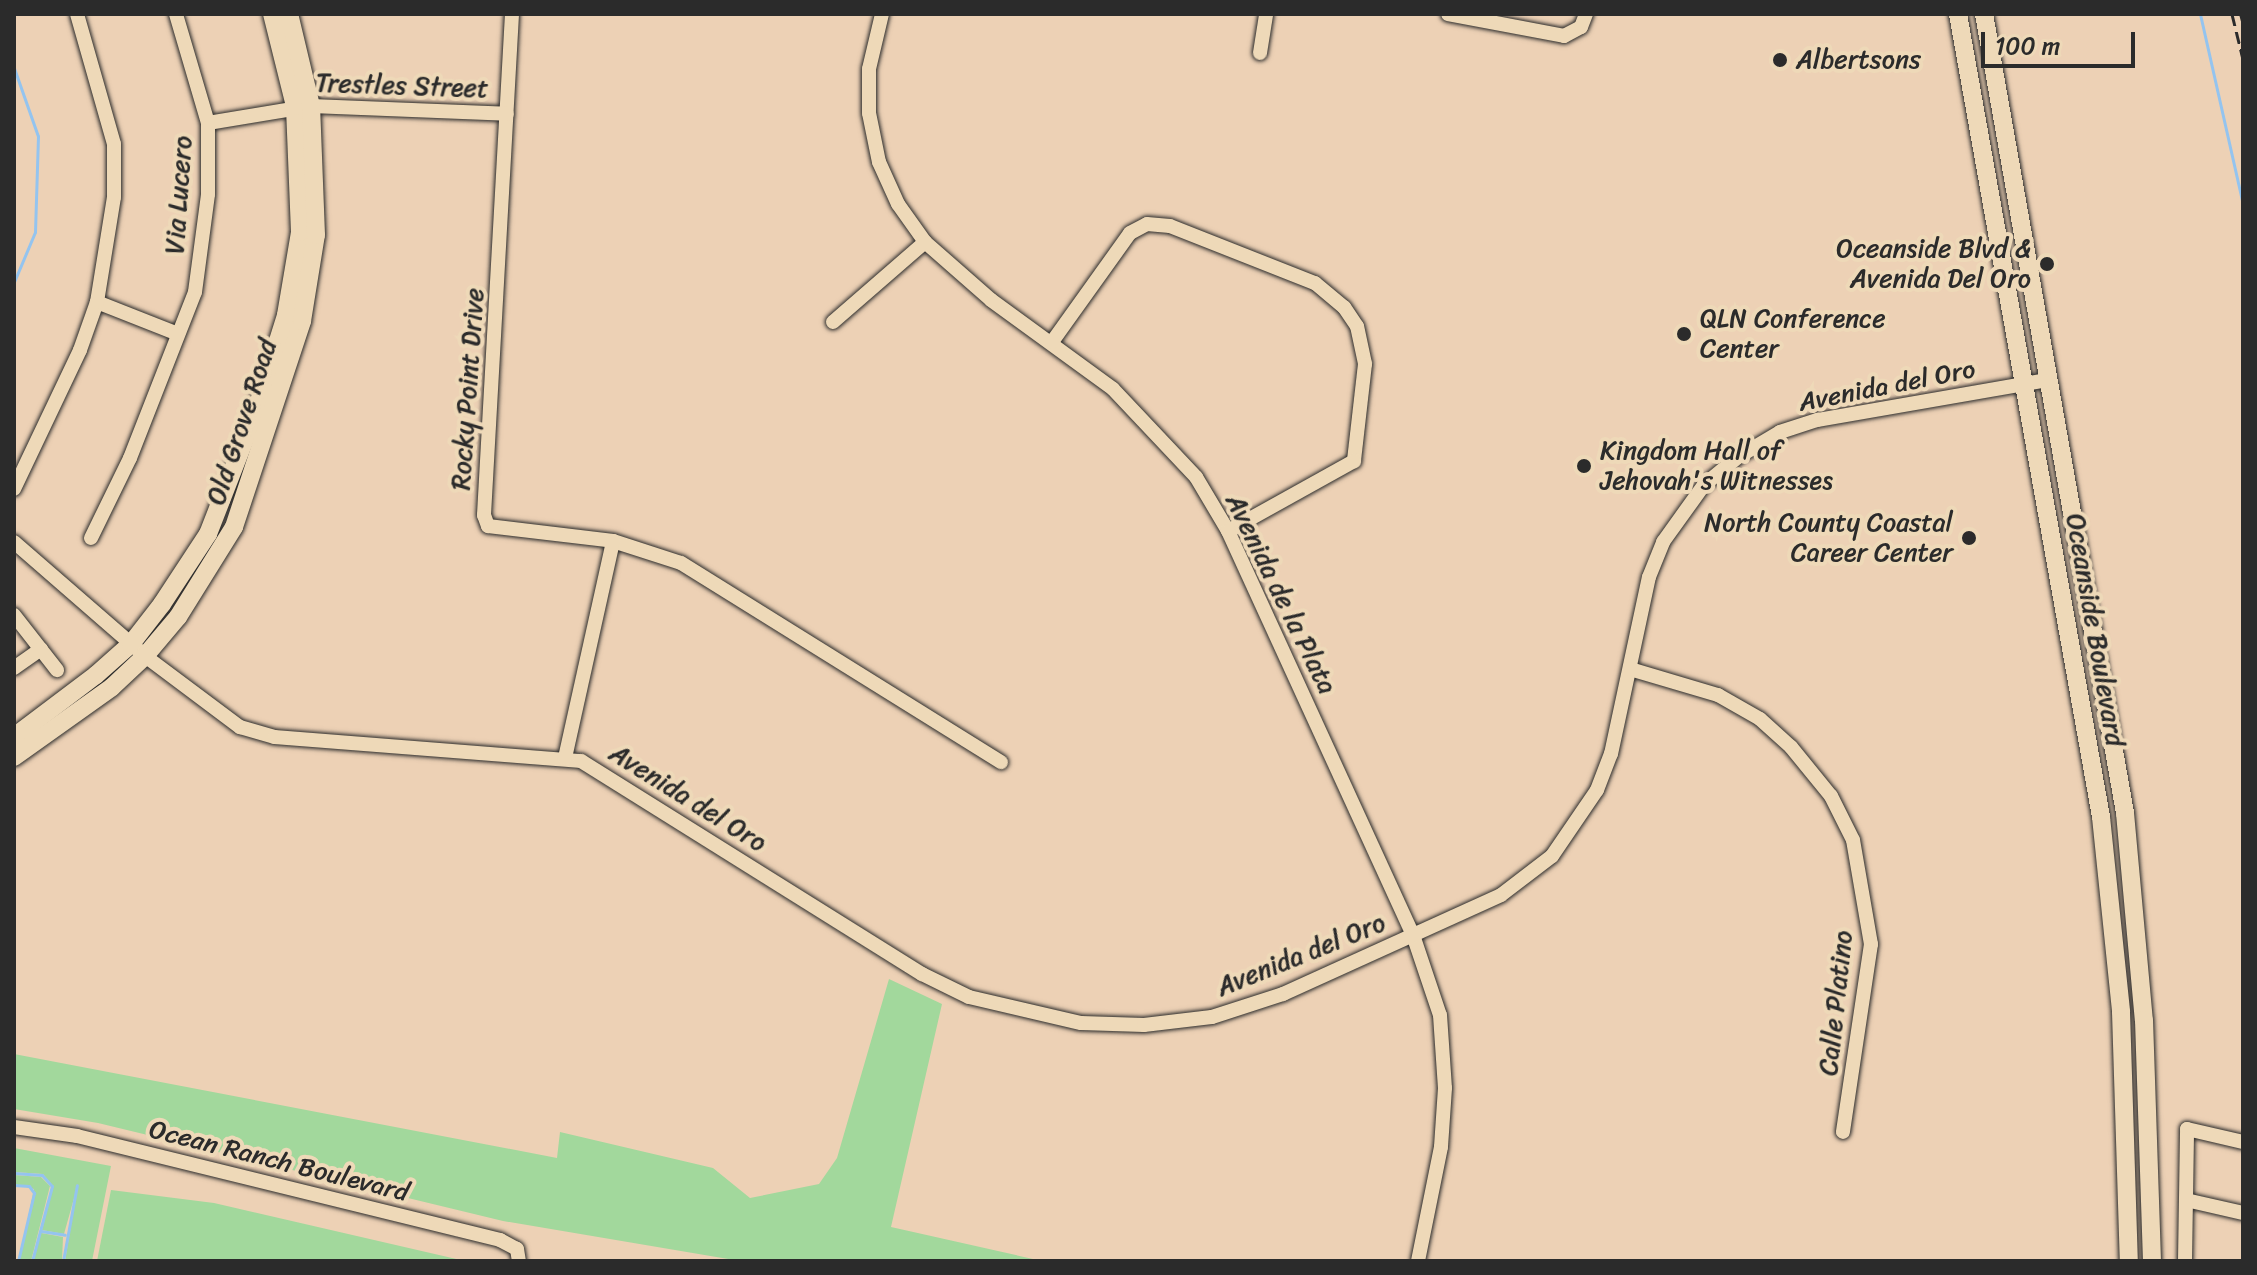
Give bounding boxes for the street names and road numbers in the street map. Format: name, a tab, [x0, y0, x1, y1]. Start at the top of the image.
street label: Trestles Street	[315, 67, 489, 105]
street label: Via Lucero	[159, 135, 199, 255]
street label: Rocky Point Drive	[445, 287, 491, 491]
street label: Old Grove Road	[200, 335, 284, 509]
street label: Avenida del Oro	[1796, 354, 1978, 418]
street label: Avenida de la Plata	[1219, 489, 1343, 699]
street label: Oceanside Boulevard	[2059, 512, 2131, 748]
street label: Avenida del Oro	[604, 737, 772, 859]
street label: Avenida del Oro	[1212, 907, 1390, 1003]
street label: Calle Platino	[1813, 929, 1859, 1077]
street label: Ocean Ranch Boulevard	[146, 1114, 412, 1208]

